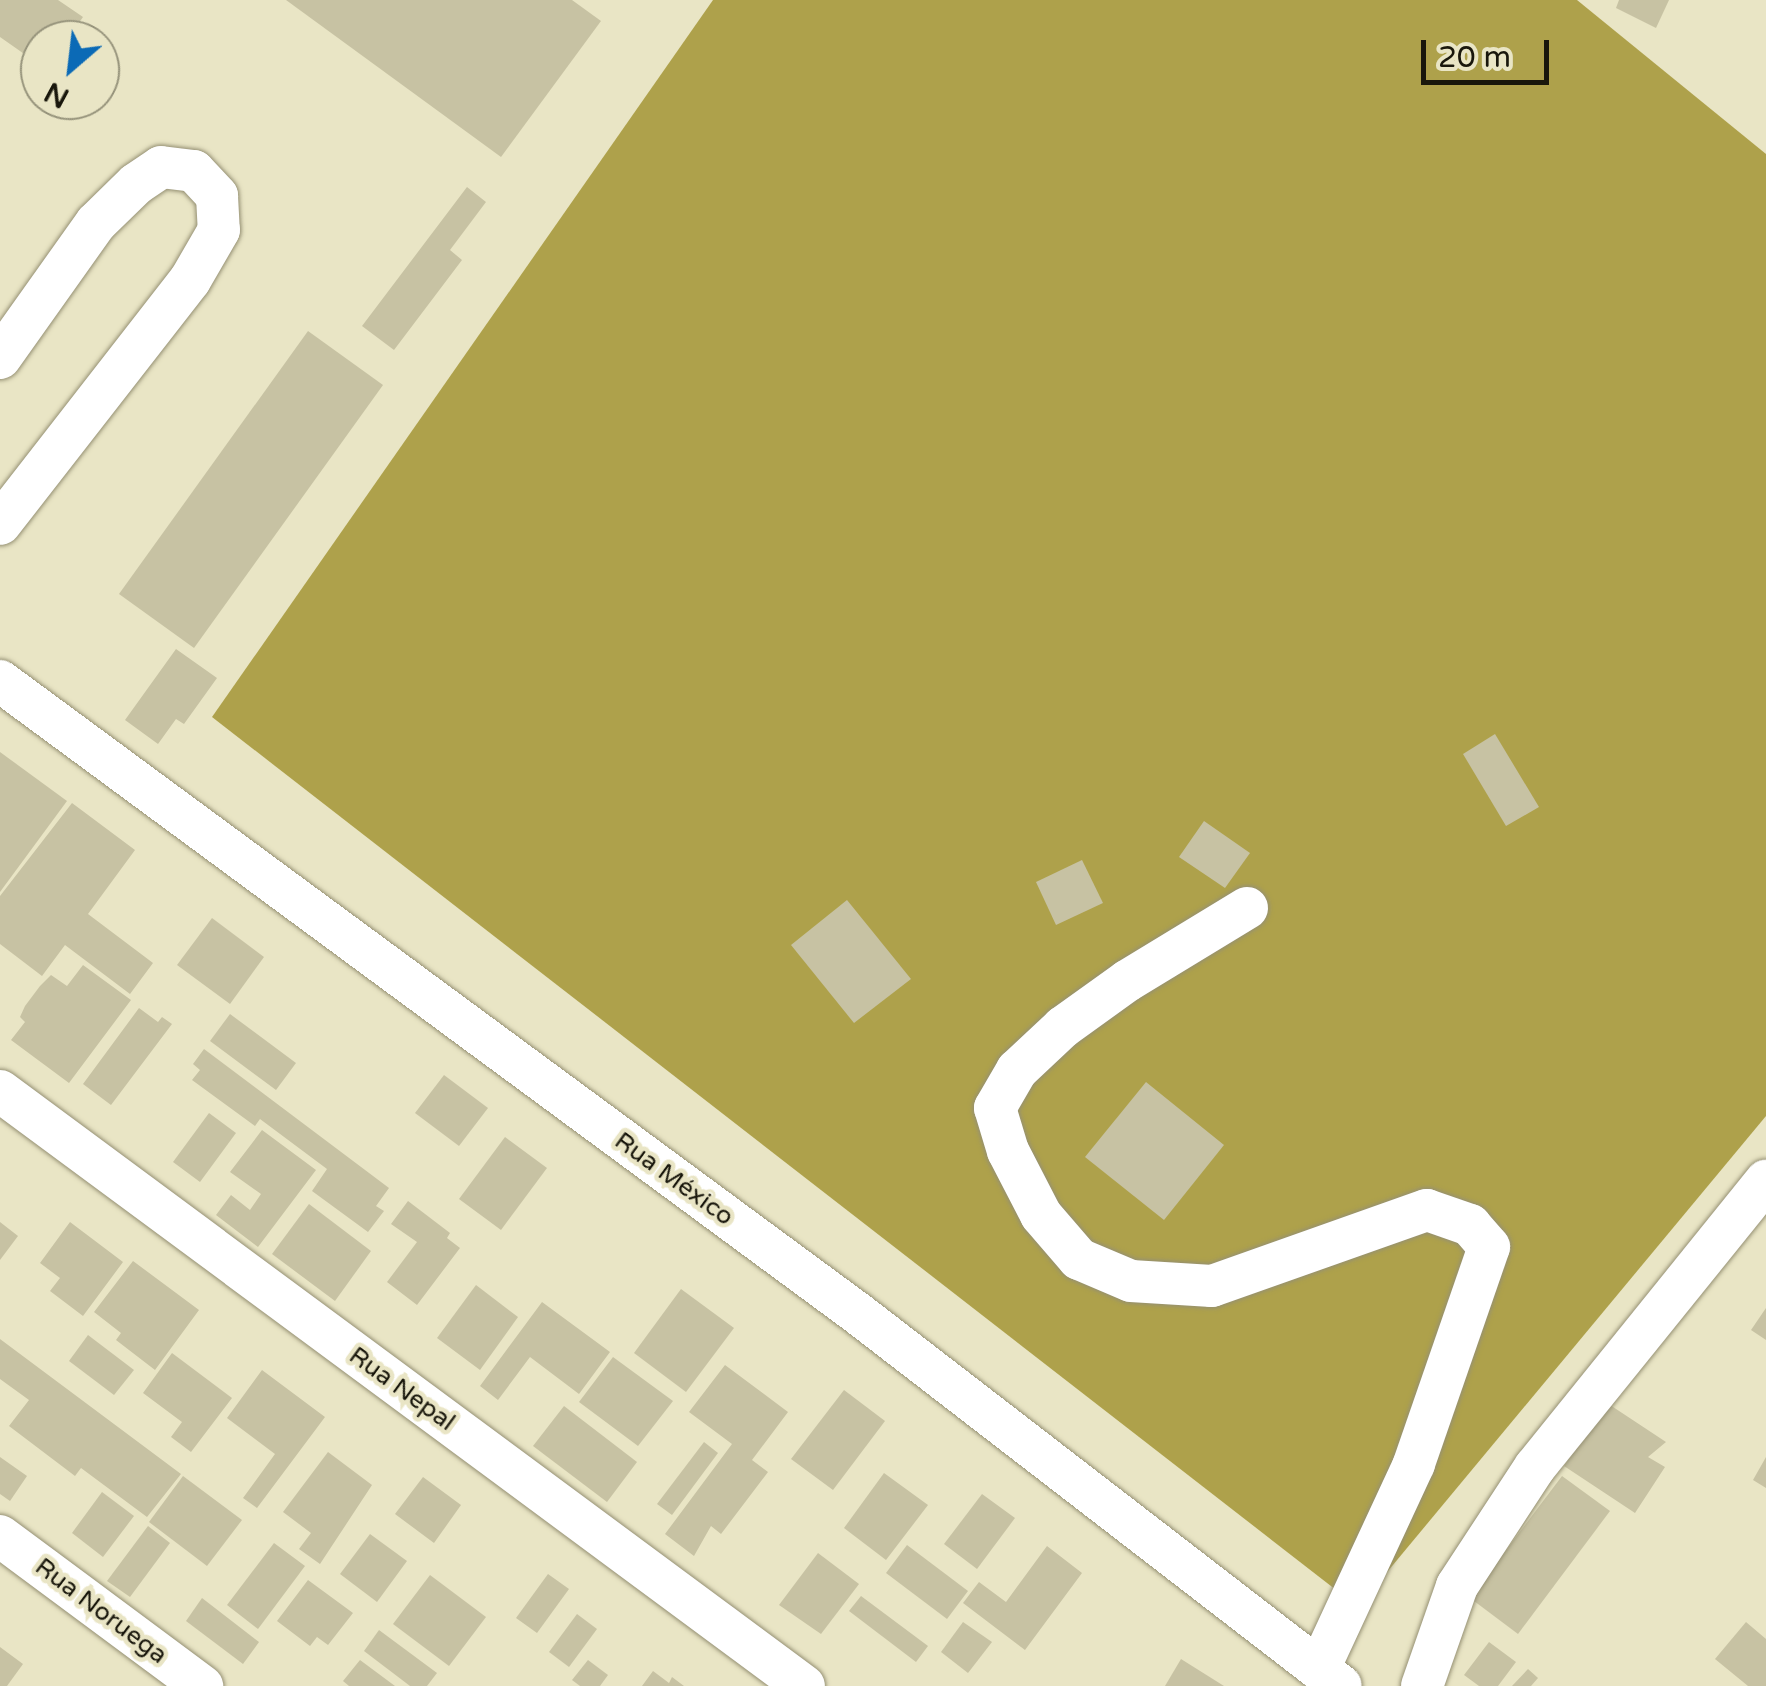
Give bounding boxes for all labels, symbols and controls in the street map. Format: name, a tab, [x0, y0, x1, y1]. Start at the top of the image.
north arrow	[20, 20, 120, 120]
scale bar	[1426, 20, 1554, 82]
text: 20 m	[1438, 39, 1511, 76]
text: N	[39, 74, 75, 115]
street label: Rua México	[609, 1126, 739, 1232]
street label: Rua Nepal	[343, 1341, 461, 1437]
street label: Rua Noruega	[29, 1552, 173, 1670]

